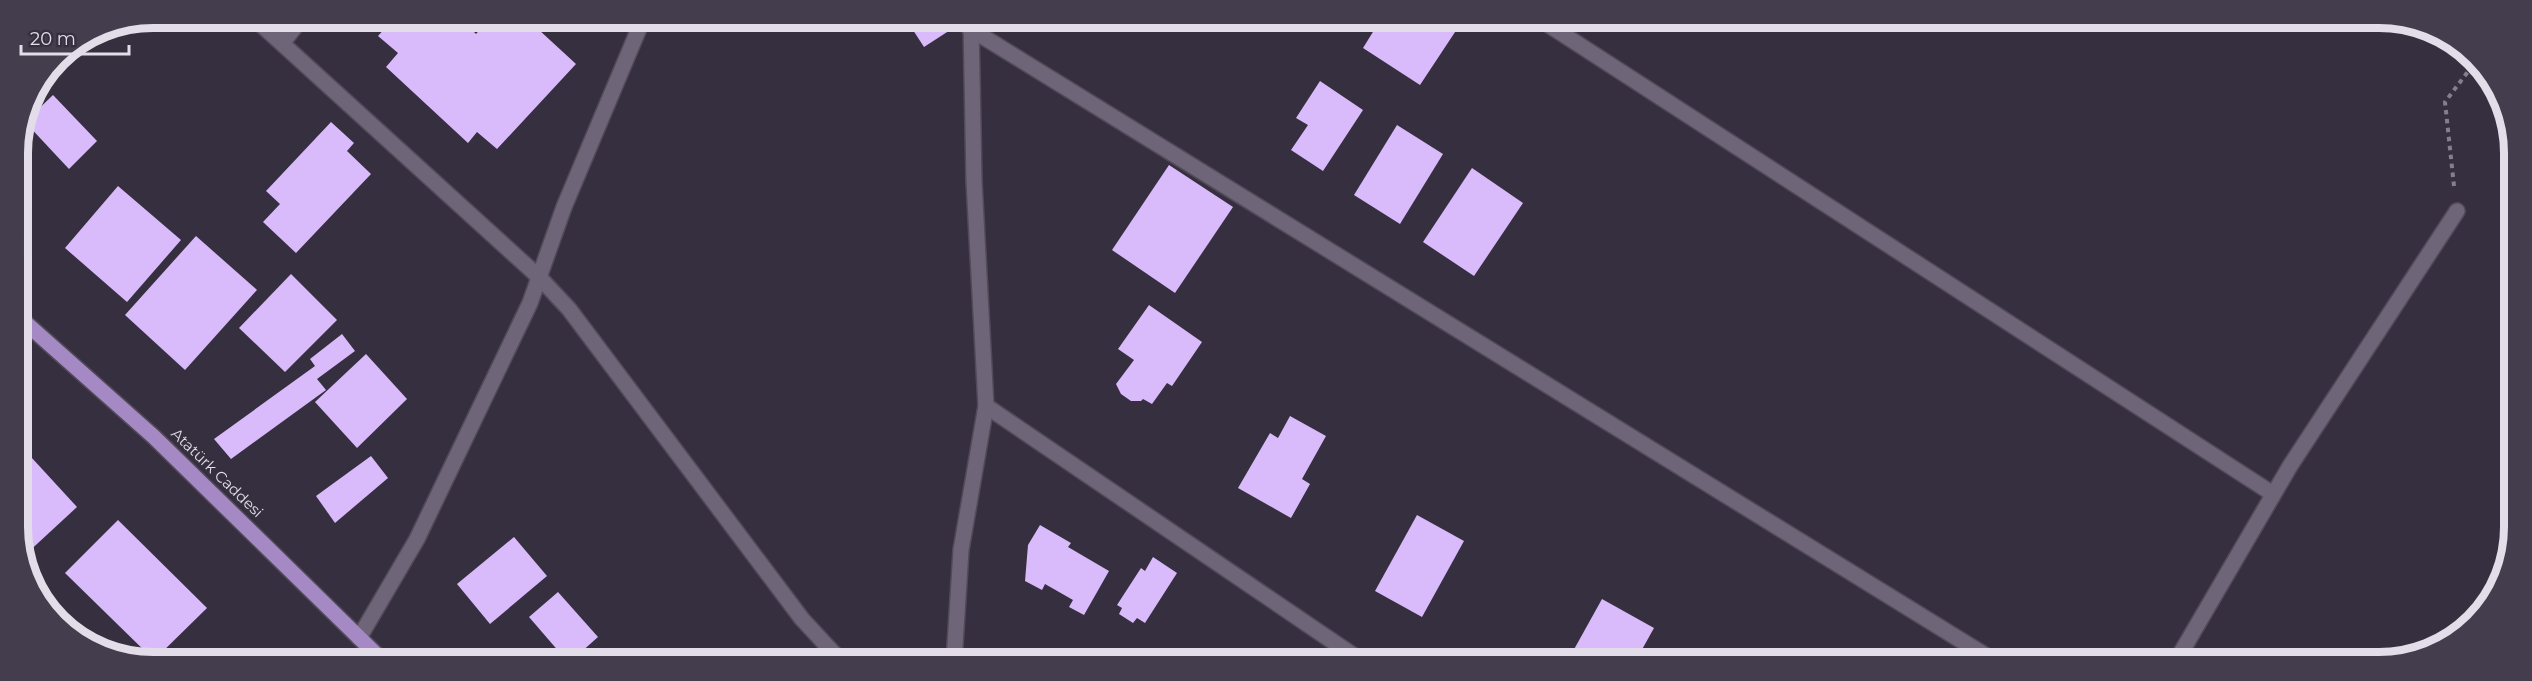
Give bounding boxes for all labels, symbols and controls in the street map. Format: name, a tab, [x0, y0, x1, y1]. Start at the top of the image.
scale bar	[21, 18, 129, 56]
text: 20 m	[30, 28, 76, 50]
street label: Atatürk Caddesi	[167, 424, 267, 521]

